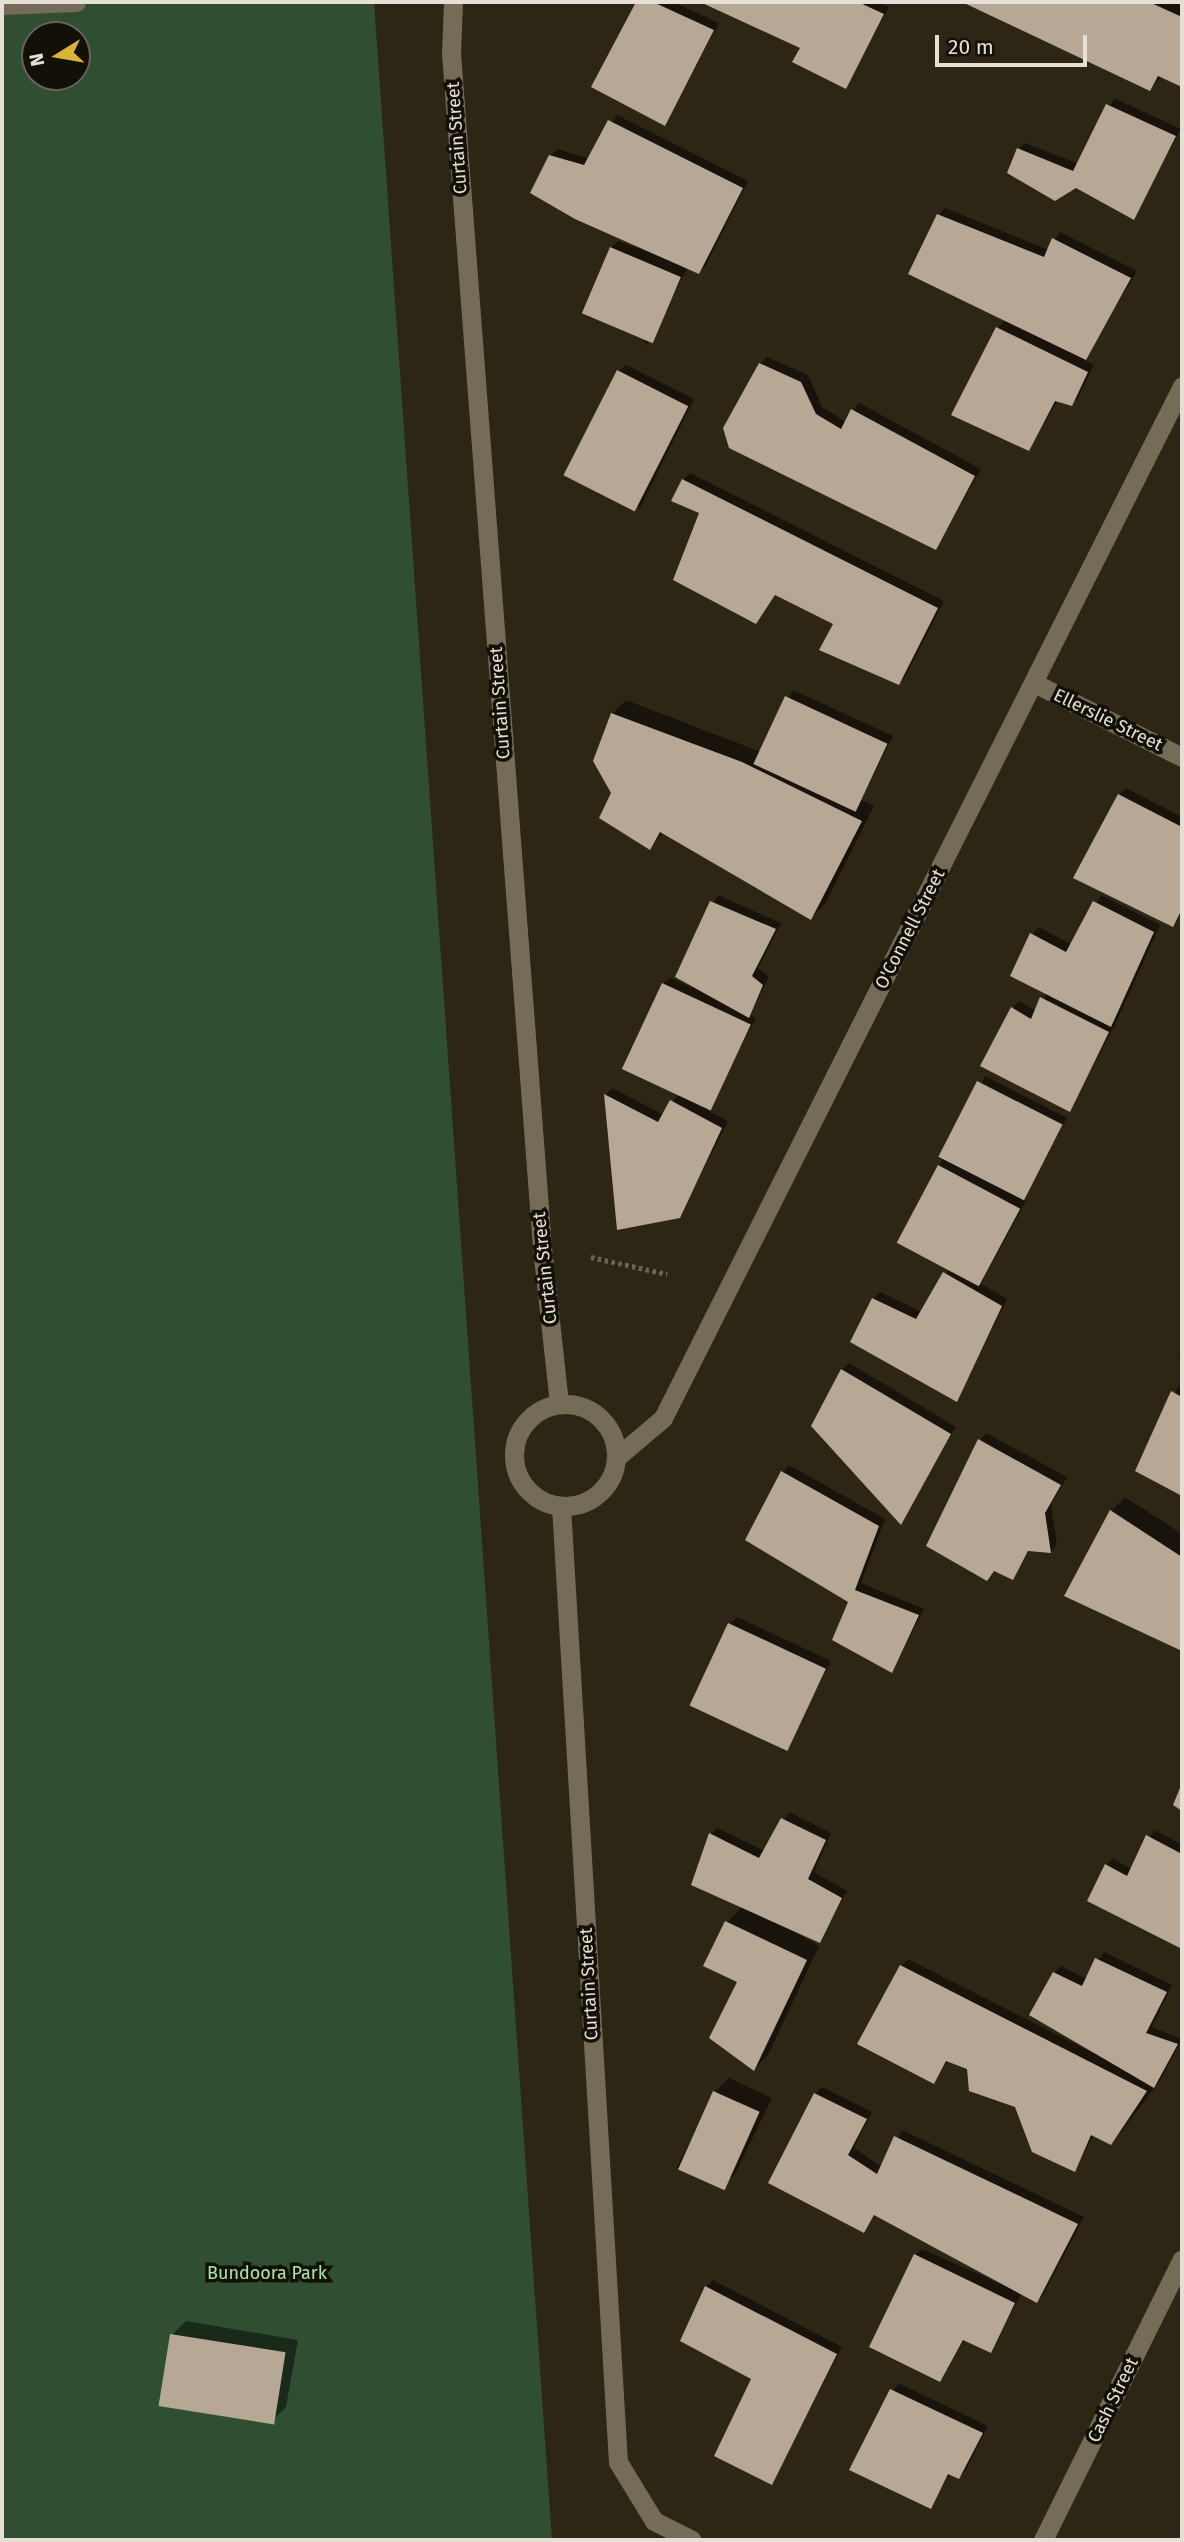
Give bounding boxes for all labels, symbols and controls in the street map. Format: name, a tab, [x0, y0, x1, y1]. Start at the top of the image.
north arrow	[21, 21, 91, 91]
scale bar	[939, 21, 1091, 65]
text: 20 m	[948, 34, 994, 60]
text: N	[24, 51, 49, 68]
street label: Curtain Street	[442, 81, 472, 195]
street label: Curtain Street	[485, 646, 515, 760]
street label: Ellerslie Street	[1050, 684, 1166, 756]
street label: O'Connell Street	[870, 865, 950, 993]
street label: Curtain Street	[528, 1211, 562, 1325]
street label: Curtain Street	[575, 1927, 603, 2041]
park label: Bundoora Park	[207, 2262, 327, 2284]
street label: Cash Street	[1083, 2354, 1143, 2446]

